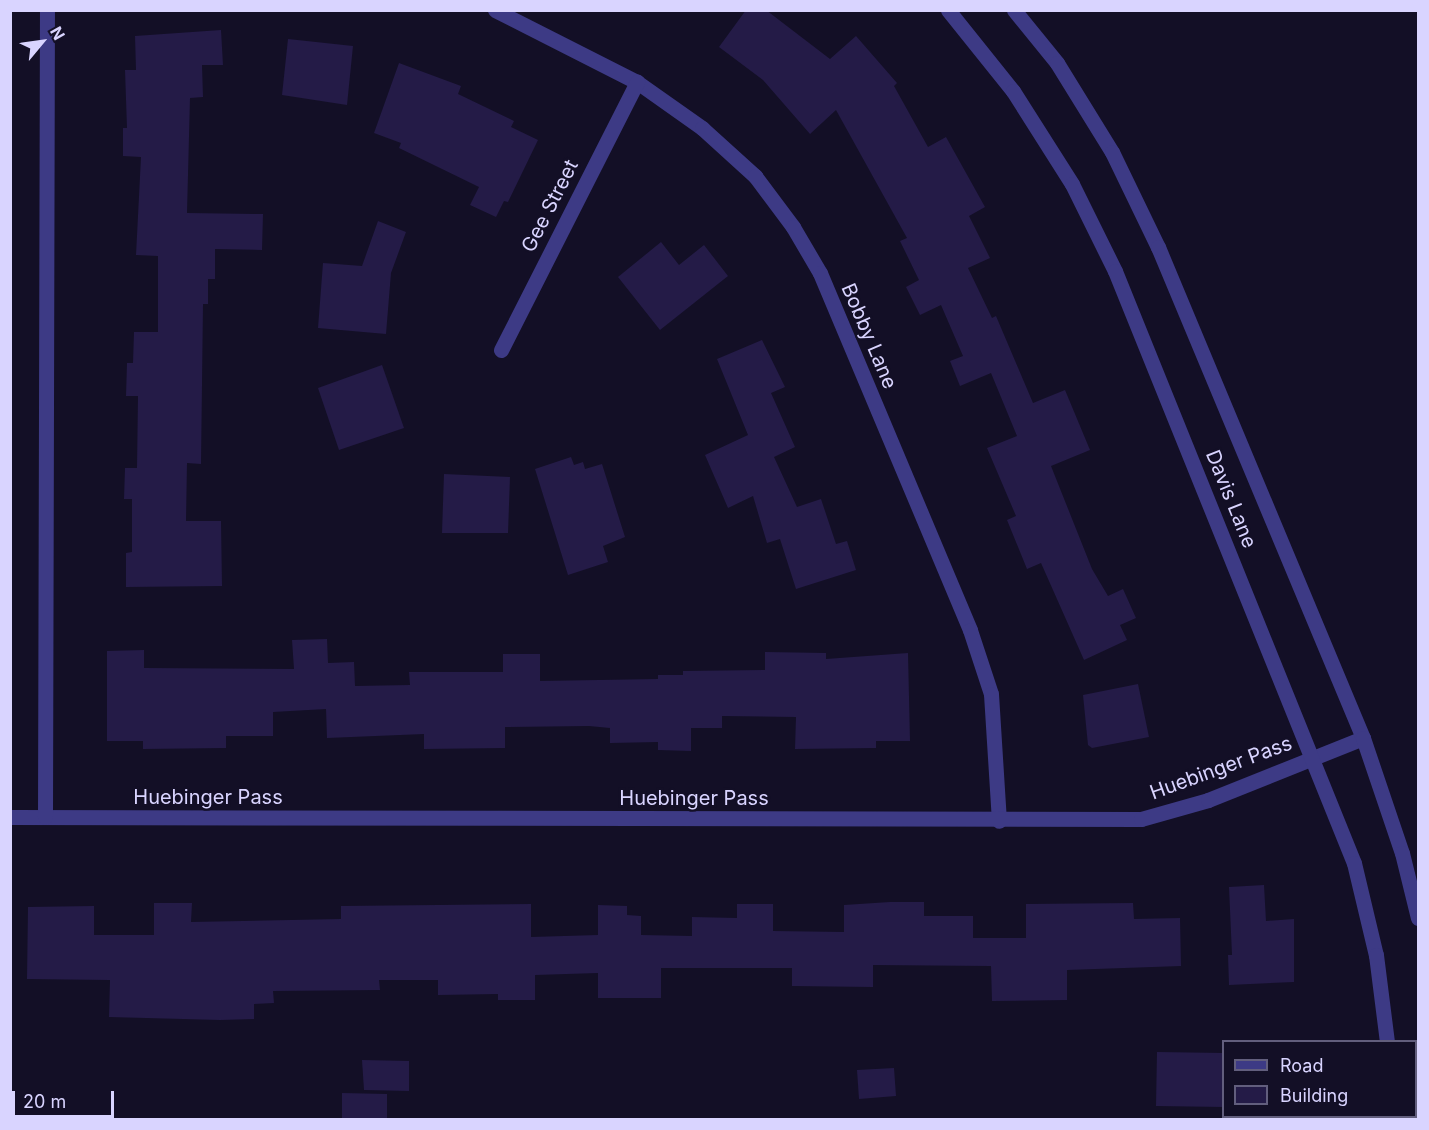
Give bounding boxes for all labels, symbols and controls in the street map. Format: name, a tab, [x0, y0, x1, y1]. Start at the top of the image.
north arrow	[12, 12, 72, 72]
text: N	[46, 23, 69, 43]
street label: Gee Street	[517, 156, 583, 256]
street label: Bobby Lane	[836, 280, 902, 392]
street label: Davis Lane	[1200, 446, 1262, 552]
street label: Huebinger Pass	[1147, 731, 1295, 805]
street label: Huebinger Pass	[133, 785, 283, 809]
street label: Huebinger Pass	[619, 786, 769, 810]
legend	[1222, 1040, 1417, 1118]
text: Road	[1280, 1055, 1323, 1076]
scale bar	[15, 1079, 117, 1117]
text: Building	[1280, 1085, 1348, 1106]
text: 20 m	[23, 1091, 66, 1112]

